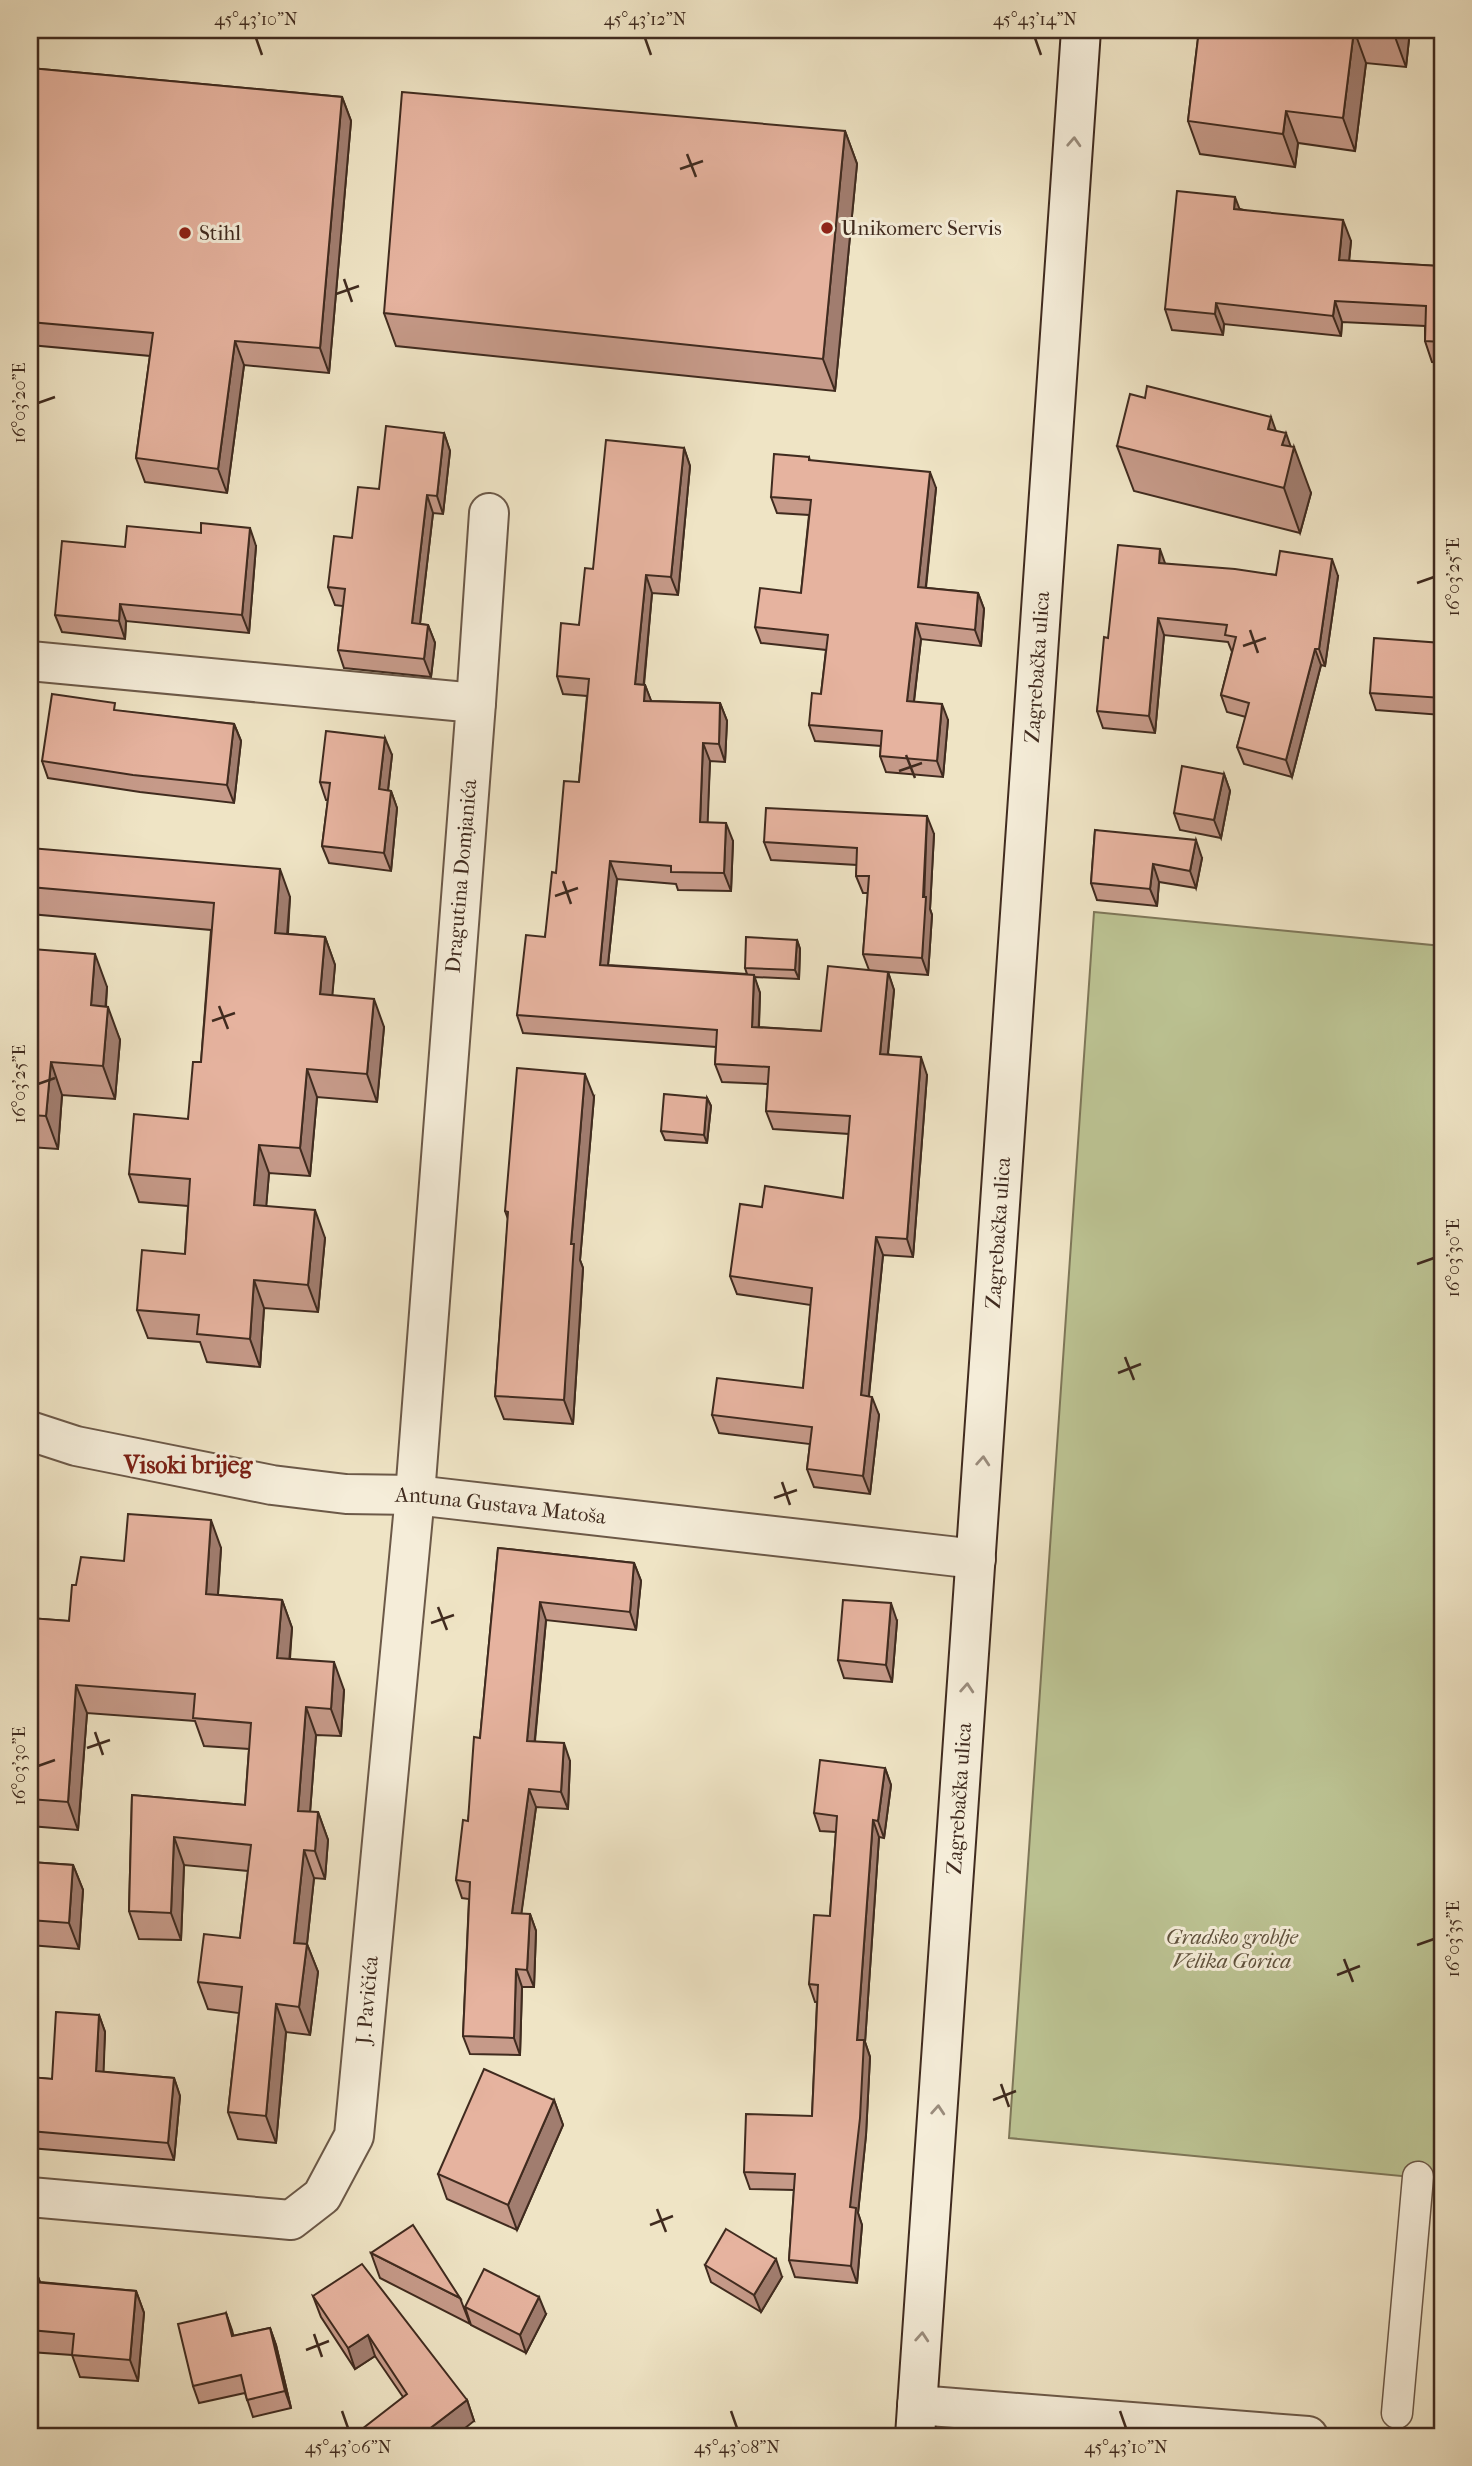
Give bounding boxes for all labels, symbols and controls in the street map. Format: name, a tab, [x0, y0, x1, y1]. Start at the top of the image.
text: 45°43'10"N	[214, 9, 298, 30]
text: 45°43'12"N	[604, 9, 687, 30]
text: 45°43'14"N	[993, 9, 1077, 30]
one-way arrow	[1066, 136, 1081, 147]
place label: Unikomerc Servis	[841, 216, 1002, 240]
marker: Unikomerc Servis	[819, 220, 835, 236]
place label: Stihl	[199, 221, 241, 245]
marker: Stihl	[177, 225, 193, 241]
text: 16°03'20"E	[9, 362, 30, 444]
text: 16°03'25"E	[1443, 538, 1464, 616]
street label: Zagrebačka ulica	[1020, 590, 1054, 744]
street label: Dragutina Domjanića	[441, 778, 481, 974]
text: 16°03'25"E	[9, 1045, 30, 1123]
street label: Zagrebačka ulica	[981, 1156, 1015, 1310]
text: 16°03'30"E	[1443, 1218, 1464, 1298]
district label: Visoki brijeg	[123, 1451, 253, 1479]
one-way arrow	[975, 1455, 990, 1466]
street label: Antuna Gustava Matoša	[394, 1483, 608, 1529]
one-way arrow	[959, 1682, 974, 1693]
street label: Zagrebačka ulica	[942, 1721, 976, 1875]
text: 16°03'30"E	[9, 1726, 30, 1806]
text: 16°03'35"E	[1443, 1901, 1464, 1977]
park label: Gradsko groblje Velika Gorica	[1166, 1925, 1299, 1973]
street label: J. Pavičića	[351, 1955, 383, 2047]
one-way arrow	[930, 2105, 945, 2116]
one-way arrow	[914, 2332, 929, 2343]
text: 45°43'06"N	[305, 2437, 392, 2458]
text: 45°43'08"N	[694, 2437, 780, 2458]
text: 45°43'10"N	[1084, 2437, 1168, 2458]

